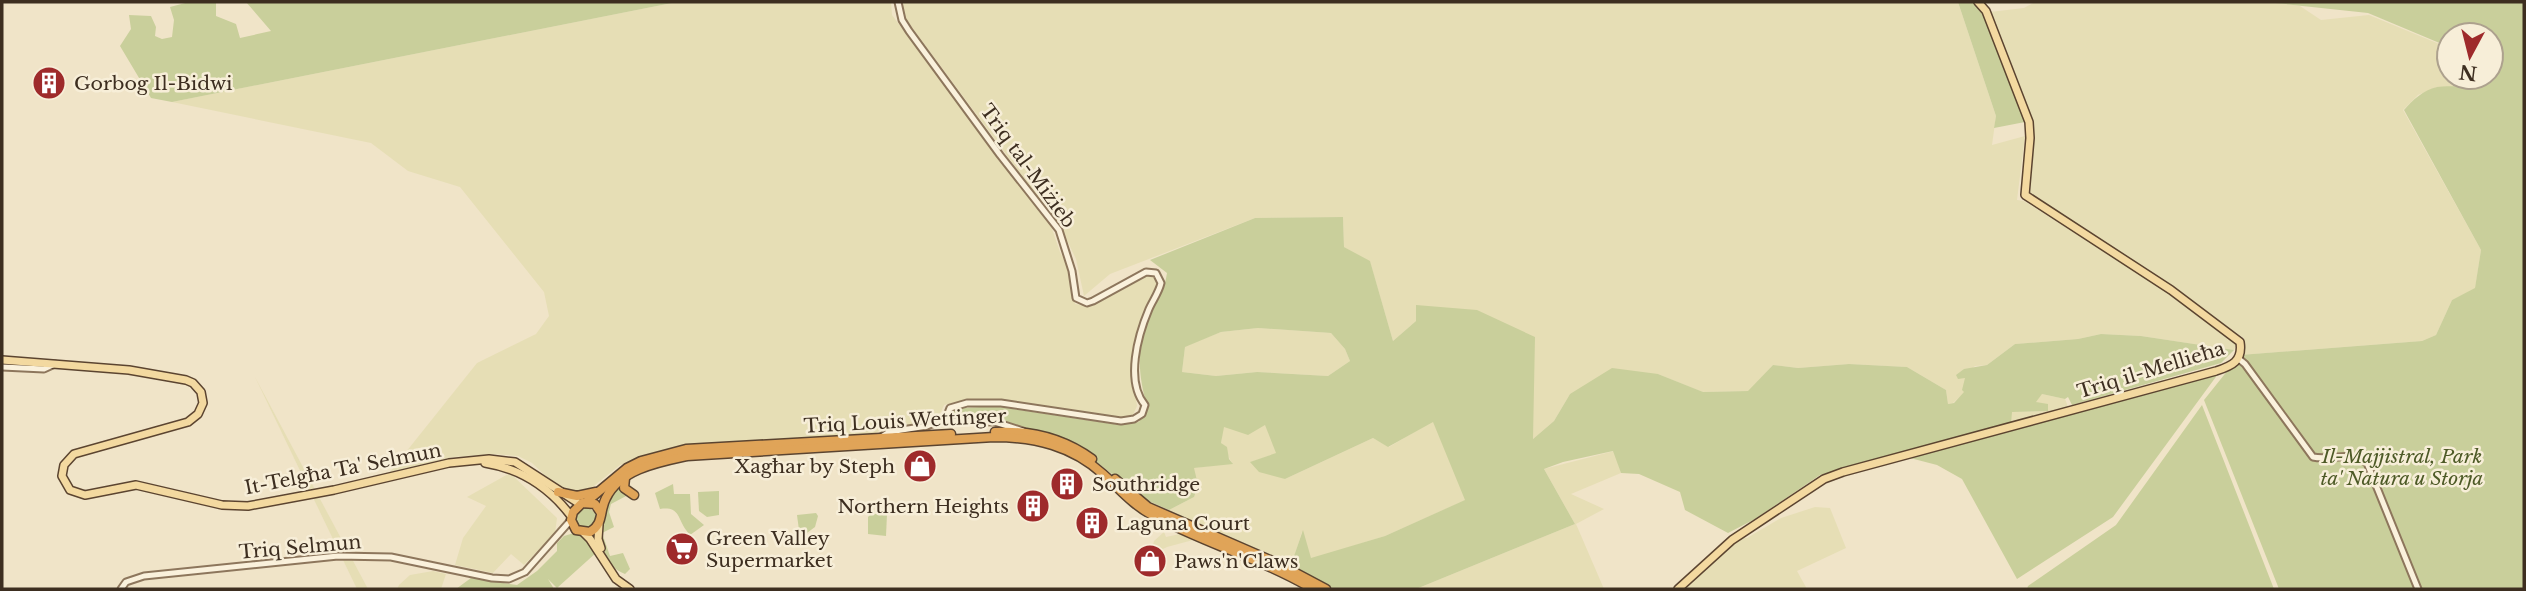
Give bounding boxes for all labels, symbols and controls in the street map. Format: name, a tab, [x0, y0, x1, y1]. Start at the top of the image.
north arrow	[2435, 21, 2505, 91]
text: N	[2458, 60, 2478, 85]
building icon: Gorbog Il-Bidwi	[30, 64, 68, 102]
place label: Gorbog Il-Bidwi	[74, 72, 233, 95]
street label: Triq tal-Miżieb	[975, 100, 1081, 232]
street label: Triq il-Mellieħa	[2074, 337, 2228, 403]
street label: Triq Louis Wettinger	[803, 404, 1007, 438]
street label: It-Telgħa Ta' Selmun	[243, 439, 443, 499]
park label: Il-Majjistral, Park ta' Natura u Storja	[2321, 445, 2484, 490]
shop icon: Xagħar by Steph	[901, 447, 939, 485]
place label: Xagħar by Steph	[735, 455, 895, 478]
building icon: Southridge	[1048, 465, 1086, 503]
place label: Southridge	[1092, 473, 1200, 496]
building icon: Northern Heights	[1014, 487, 1052, 525]
place label: Northern Heights	[837, 495, 1009, 518]
building icon: Laguna Court	[1073, 504, 1111, 542]
place label: Laguna Court	[1116, 512, 1251, 535]
place label: Green Valley Supermarket	[706, 527, 834, 572]
street label: Triq Selmun	[238, 530, 362, 564]
supermarket icon: Green Valley Supermarket	[663, 530, 701, 568]
shop icon: Paws'n'Claws	[1131, 542, 1169, 580]
place label: Paws'n'Claws	[1174, 550, 1298, 573]

